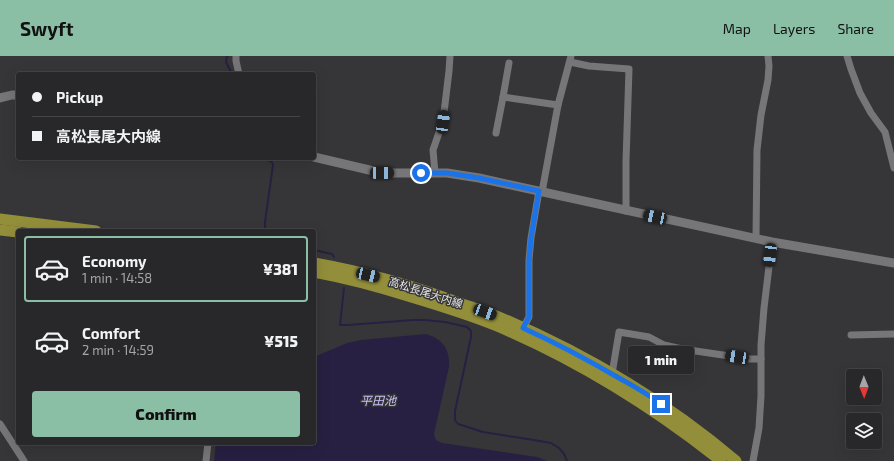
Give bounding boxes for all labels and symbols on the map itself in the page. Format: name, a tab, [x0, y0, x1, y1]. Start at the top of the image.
car	[435, 109, 451, 135]
route start	[412, 164, 430, 182]
car	[370, 167, 394, 179]
car	[642, 209, 668, 225]
car	[763, 242, 777, 268]
car	[355, 266, 381, 284]
street label: 高松長尾大内線	[387, 274, 465, 310]
car	[472, 302, 498, 322]
callout: 1 min	[628, 346, 694, 374]
car	[724, 349, 750, 365]
north arrow	[846, 369, 882, 405]
water label: 平田池	[360, 393, 397, 407]
route end	[652, 395, 670, 413]

